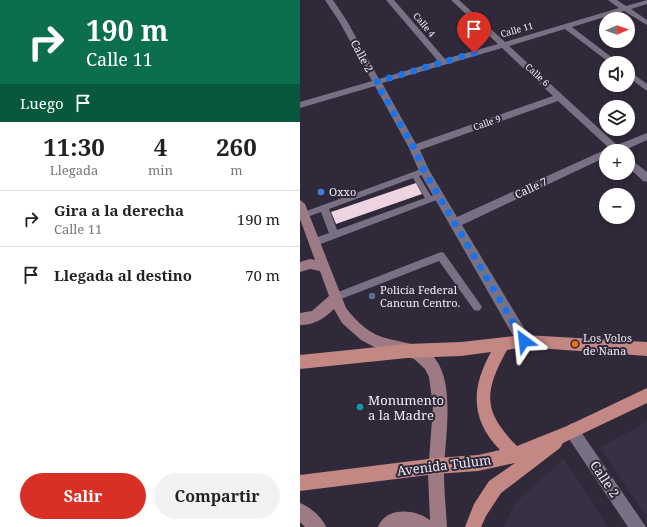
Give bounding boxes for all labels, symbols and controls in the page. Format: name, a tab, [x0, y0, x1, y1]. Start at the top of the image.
street label: Calle 4	[410, 10, 438, 40]
text: 190 m	[86, 11, 168, 49]
pin	[457, 12, 491, 53]
north arrow	[599, 12, 635, 48]
map controls	[599, 12, 635, 224]
icon: right	[20, 16, 72, 68]
icon: arrive	[463, 18, 485, 40]
street label: Calle 11	[499, 19, 535, 40]
street label: Calle 2	[348, 37, 377, 75]
text: Calle 11	[86, 47, 153, 71]
button: sound	[599, 56, 635, 92]
street label: Calle 6	[523, 60, 552, 89]
icon: arrive	[72, 92, 94, 114]
text: Luego	[20, 93, 64, 113]
button: layers	[599, 100, 635, 136]
street label: Calle 9	[471, 112, 502, 133]
text: 11:30	[43, 130, 105, 163]
text: 4	[154, 130, 167, 163]
text: 260	[216, 130, 257, 163]
button: +	[599, 144, 635, 180]
text: Llegada	[50, 161, 98, 179]
text: min	[148, 161, 173, 179]
text: m	[230, 161, 243, 179]
street label: Calle 7	[512, 173, 550, 202]
place label: Oxxo	[329, 184, 356, 199]
marker: Oxxo	[316, 187, 326, 197]
button: −	[599, 188, 635, 224]
text: Gira a la derecha	[54, 200, 184, 220]
icon: right	[20, 208, 42, 230]
text: 190 m	[237, 209, 280, 229]
text: Calle 11	[54, 220, 102, 238]
icon: arrive	[20, 264, 42, 286]
text: Llegada al destino	[54, 265, 192, 285]
text: 70 m	[245, 265, 280, 285]
place label: Policía Federal Cancun Centro.	[380, 282, 461, 310]
marker: Policía Federal Cancun Centro.	[367, 291, 377, 301]
position arrow	[503, 320, 545, 362]
place label: Los Volos de Nana	[583, 330, 632, 358]
marker: Los Volos de Nana	[570, 339, 580, 349]
place label: Monumento a la Madre	[368, 391, 444, 424]
marker: Monumento a la Madre	[355, 402, 365, 412]
street label: Avenida Tulum	[396, 450, 492, 480]
street label: Calle 2	[586, 457, 624, 501]
button: Salir	[20, 473, 146, 519]
button: Compartir	[154, 473, 280, 519]

